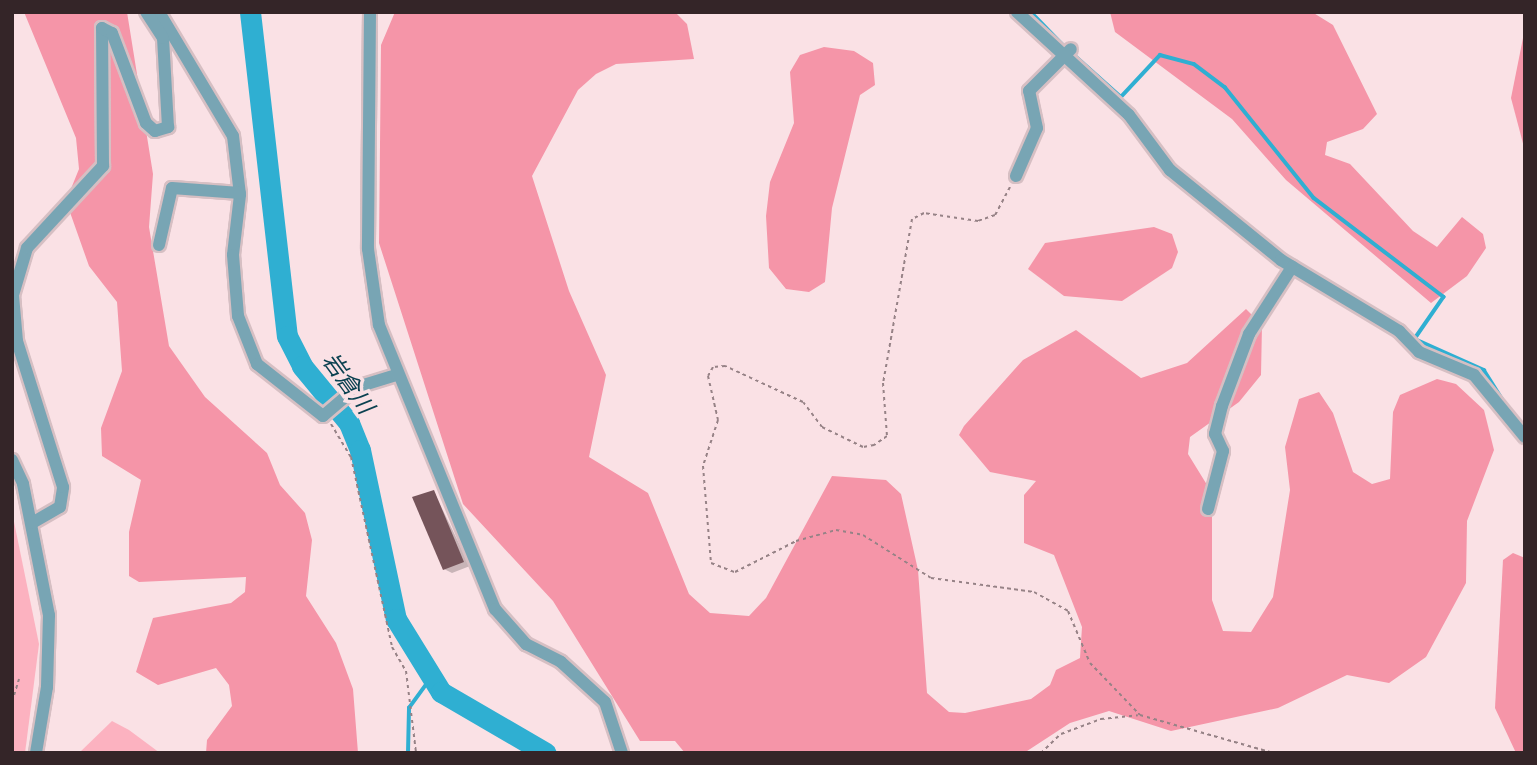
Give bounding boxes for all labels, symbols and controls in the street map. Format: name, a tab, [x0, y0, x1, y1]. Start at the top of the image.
water label: 岩倉川	[317, 347, 379, 419]

